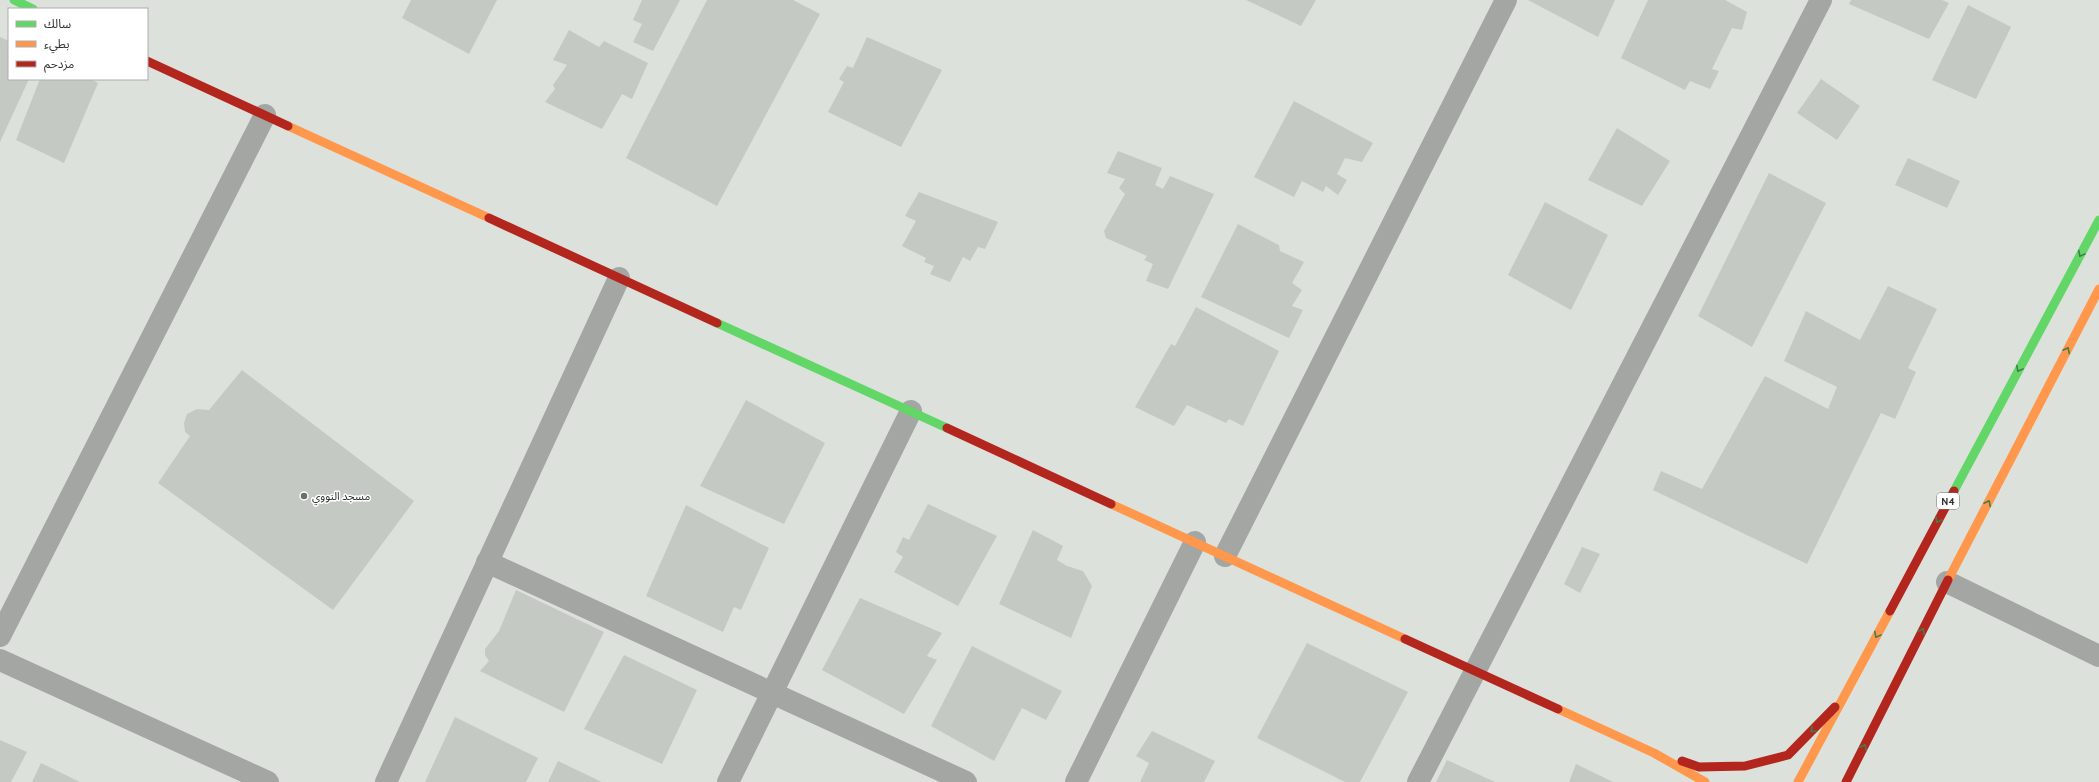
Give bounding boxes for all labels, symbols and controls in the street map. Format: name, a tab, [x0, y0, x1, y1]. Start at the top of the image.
legend	[8, 8, 148, 80]
text: سالك	[44, 16, 71, 31]
text: بطيء	[44, 36, 70, 54]
text: مزدحم	[44, 56, 74, 73]
one-way arrow	[2078, 250, 2085, 257]
one-way arrow	[2062, 347, 2070, 354]
one-way arrow	[2017, 364, 2024, 372]
place label: مسجد النووي	[312, 489, 370, 506]
marker: مسجد النووي	[299, 491, 309, 501]
road number: N4	[1937, 493, 1959, 509]
one-way arrow	[1983, 500, 1991, 507]
one-way arrow	[1935, 516, 1943, 523]
one-way arrow	[1917, 628, 1925, 635]
one-way arrow	[1874, 631, 1881, 638]
one-way arrow	[1810, 725, 1818, 733]
one-way arrow	[1859, 744, 1867, 751]

